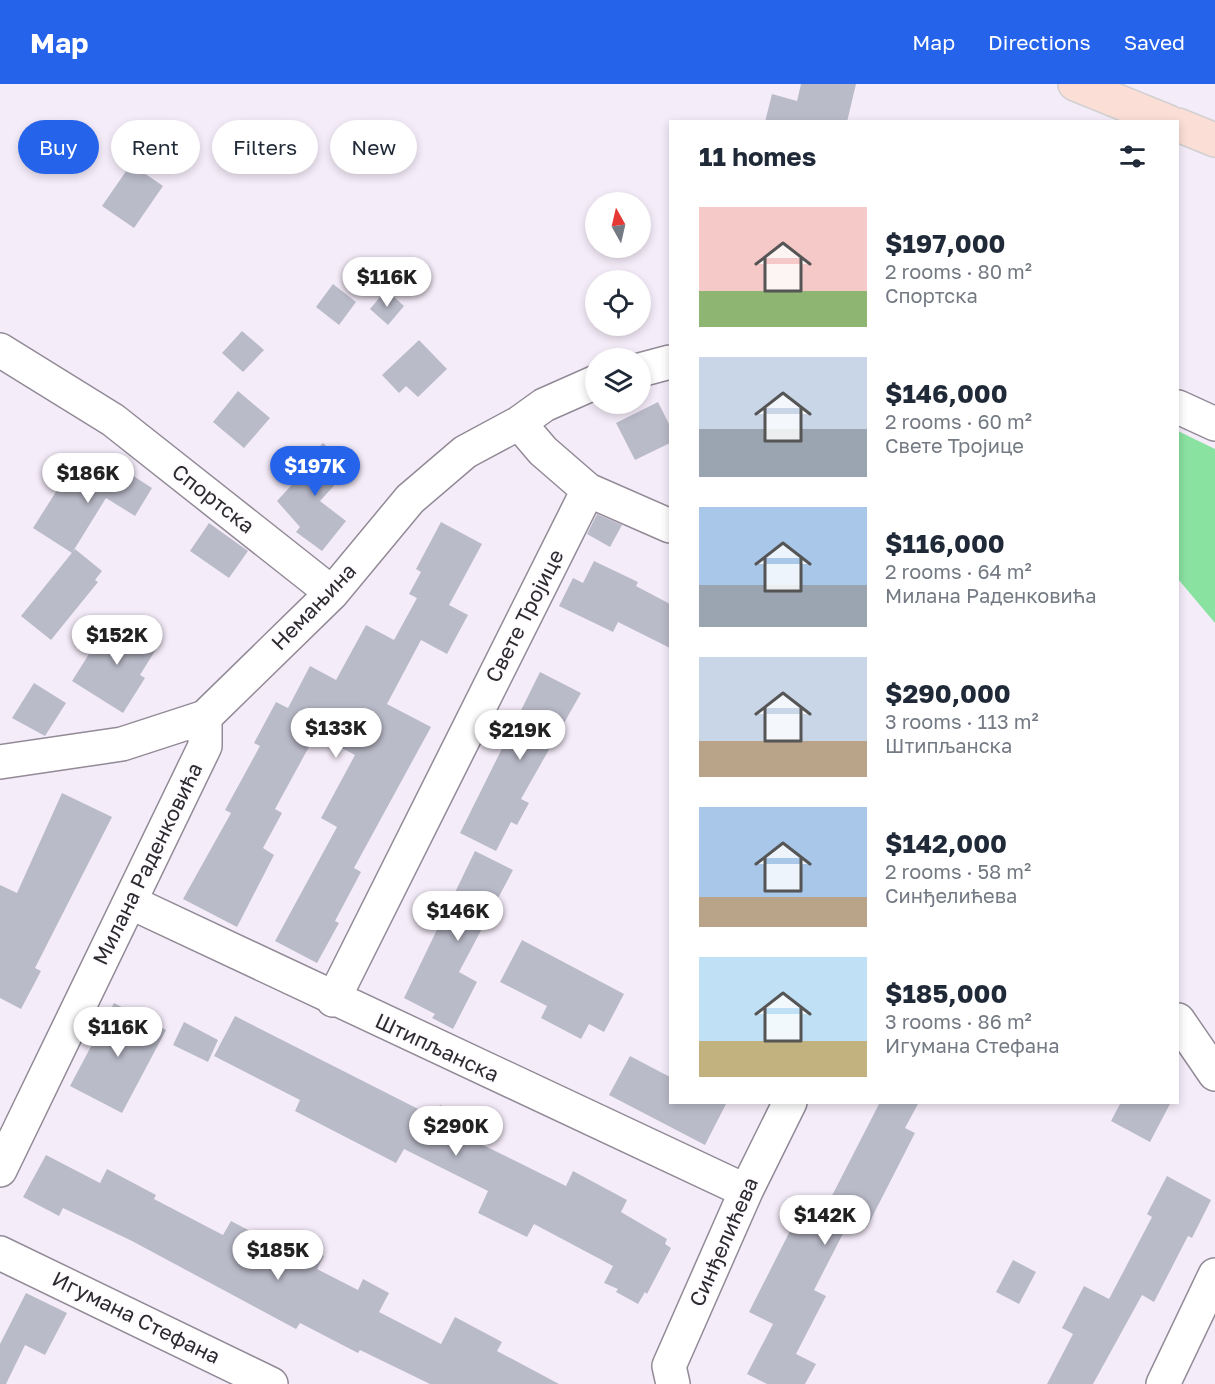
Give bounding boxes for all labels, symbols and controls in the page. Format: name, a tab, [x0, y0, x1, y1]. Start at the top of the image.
text: Map	[30, 26, 88, 59]
text: Map	[912, 29, 955, 55]
text: Directions	[988, 29, 1091, 55]
text: Saved	[1124, 29, 1185, 55]
chip: Buy	[18, 120, 99, 174]
chip: Rent	[111, 120, 200, 174]
chip: Filters	[212, 120, 318, 174]
chip: New	[330, 120, 417, 174]
icon: filters	[1116, 140, 1149, 173]
text: 11 homes	[699, 141, 816, 172]
north arrow	[585, 192, 651, 258]
map controls	[585, 192, 651, 414]
text: $197,000	[885, 228, 1006, 259]
icon: home	[747, 231, 819, 303]
pin: $116K	[345, 257, 429, 308]
text: 2 rooms · 80 m²	[885, 259, 1032, 283]
text: $116K	[356, 264, 418, 288]
button: locate	[585, 270, 651, 336]
text: Спортска	[885, 283, 978, 307]
button: layers	[585, 348, 651, 414]
text: $146,000	[885, 378, 1008, 409]
icon: home	[747, 381, 819, 453]
text: 2 rooms · 60 m²	[885, 409, 1032, 433]
text: Свете Тројице	[885, 433, 1024, 457]
pin: $197K	[273, 446, 357, 497]
pin: $186K	[46, 453, 130, 504]
text: $197K	[284, 453, 346, 477]
street label: Спортска	[167, 458, 260, 538]
text: $186K	[56, 460, 120, 484]
text: $116,000	[885, 528, 1005, 559]
icon: home	[747, 531, 819, 603]
street label: Свете Тројице	[479, 545, 569, 686]
street label: Немањина	[265, 557, 361, 655]
text: 2 rooms · 64 m²	[885, 559, 1032, 583]
text: Милана Раденковића	[885, 583, 1097, 607]
pin: $152K	[75, 615, 159, 666]
text: $152K	[86, 622, 148, 646]
text: $290,000	[885, 678, 1011, 709]
icon: home	[747, 681, 819, 753]
pin: $133K	[294, 708, 378, 759]
text: 3 rooms · 113 m²	[885, 709, 1039, 733]
pin: $219K	[478, 710, 562, 761]
text: $133K	[305, 715, 367, 739]
text: $219K	[488, 717, 552, 741]
text: Штипљанска	[885, 733, 1012, 757]
street label: Милана Раденковића	[87, 758, 207, 969]
text: $142,000	[885, 828, 1007, 859]
icon: home	[747, 831, 819, 903]
text: 2 rooms · 58 m²	[885, 859, 1031, 883]
text: Синђелићева	[885, 883, 1017, 907]
pin: $146K	[416, 891, 500, 942]
text: $146K	[426, 898, 490, 922]
text: $185,000	[885, 978, 1007, 1009]
icon: home	[747, 981, 819, 1053]
pin: $116K	[76, 1007, 160, 1058]
street label: Штипљанска	[371, 1007, 503, 1087]
text: 3 rooms · 86 m²	[885, 1009, 1032, 1033]
text: $116K	[87, 1014, 149, 1038]
text: Игумана Стефана	[885, 1033, 1060, 1057]
pin: $290K	[414, 1106, 498, 1157]
text: $290K	[423, 1113, 489, 1137]
street label: Синђелићева	[683, 1173, 763, 1310]
pin: $142K	[783, 1195, 867, 1246]
text: $142K	[794, 1202, 856, 1226]
pin: $185K	[236, 1230, 320, 1281]
text: $185K	[246, 1237, 310, 1261]
street label: Игумана Стефана	[48, 1265, 225, 1369]

